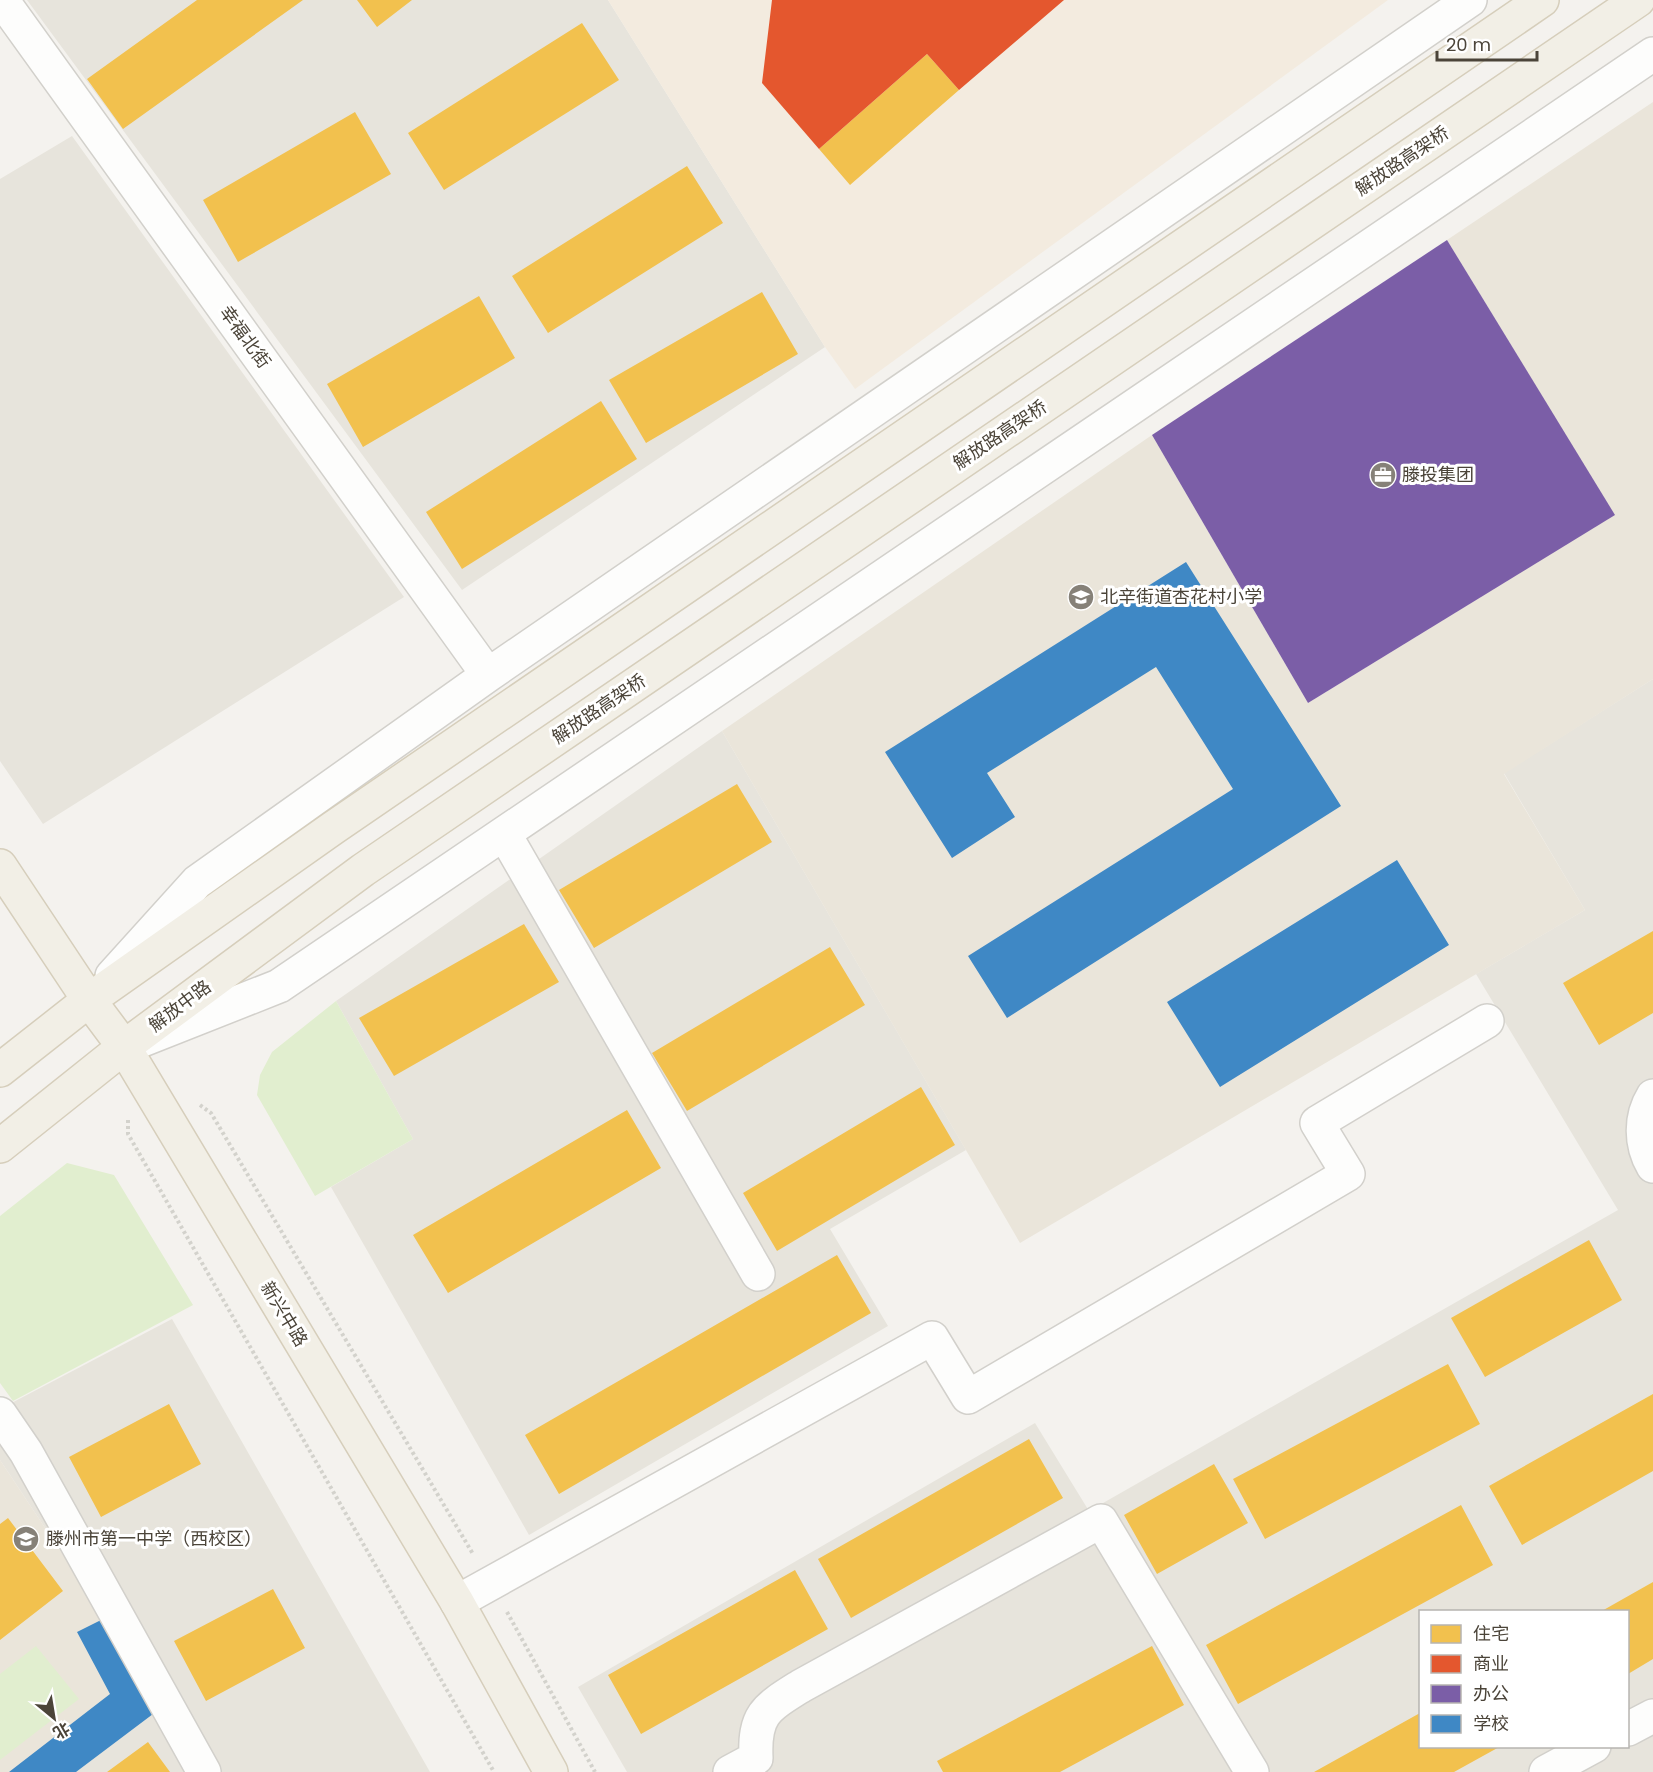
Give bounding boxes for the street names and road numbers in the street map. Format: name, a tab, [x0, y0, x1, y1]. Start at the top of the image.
street label: 解放路高架桥	[1350, 120, 1453, 201]
street label: 幸福北街	[214, 300, 277, 373]
street label: 解放路高架桥	[948, 394, 1051, 475]
street label: 解放路高架桥	[547, 668, 650, 749]
street label: 解放中路	[143, 974, 216, 1037]
street label: 新兴中路	[255, 1276, 314, 1351]

